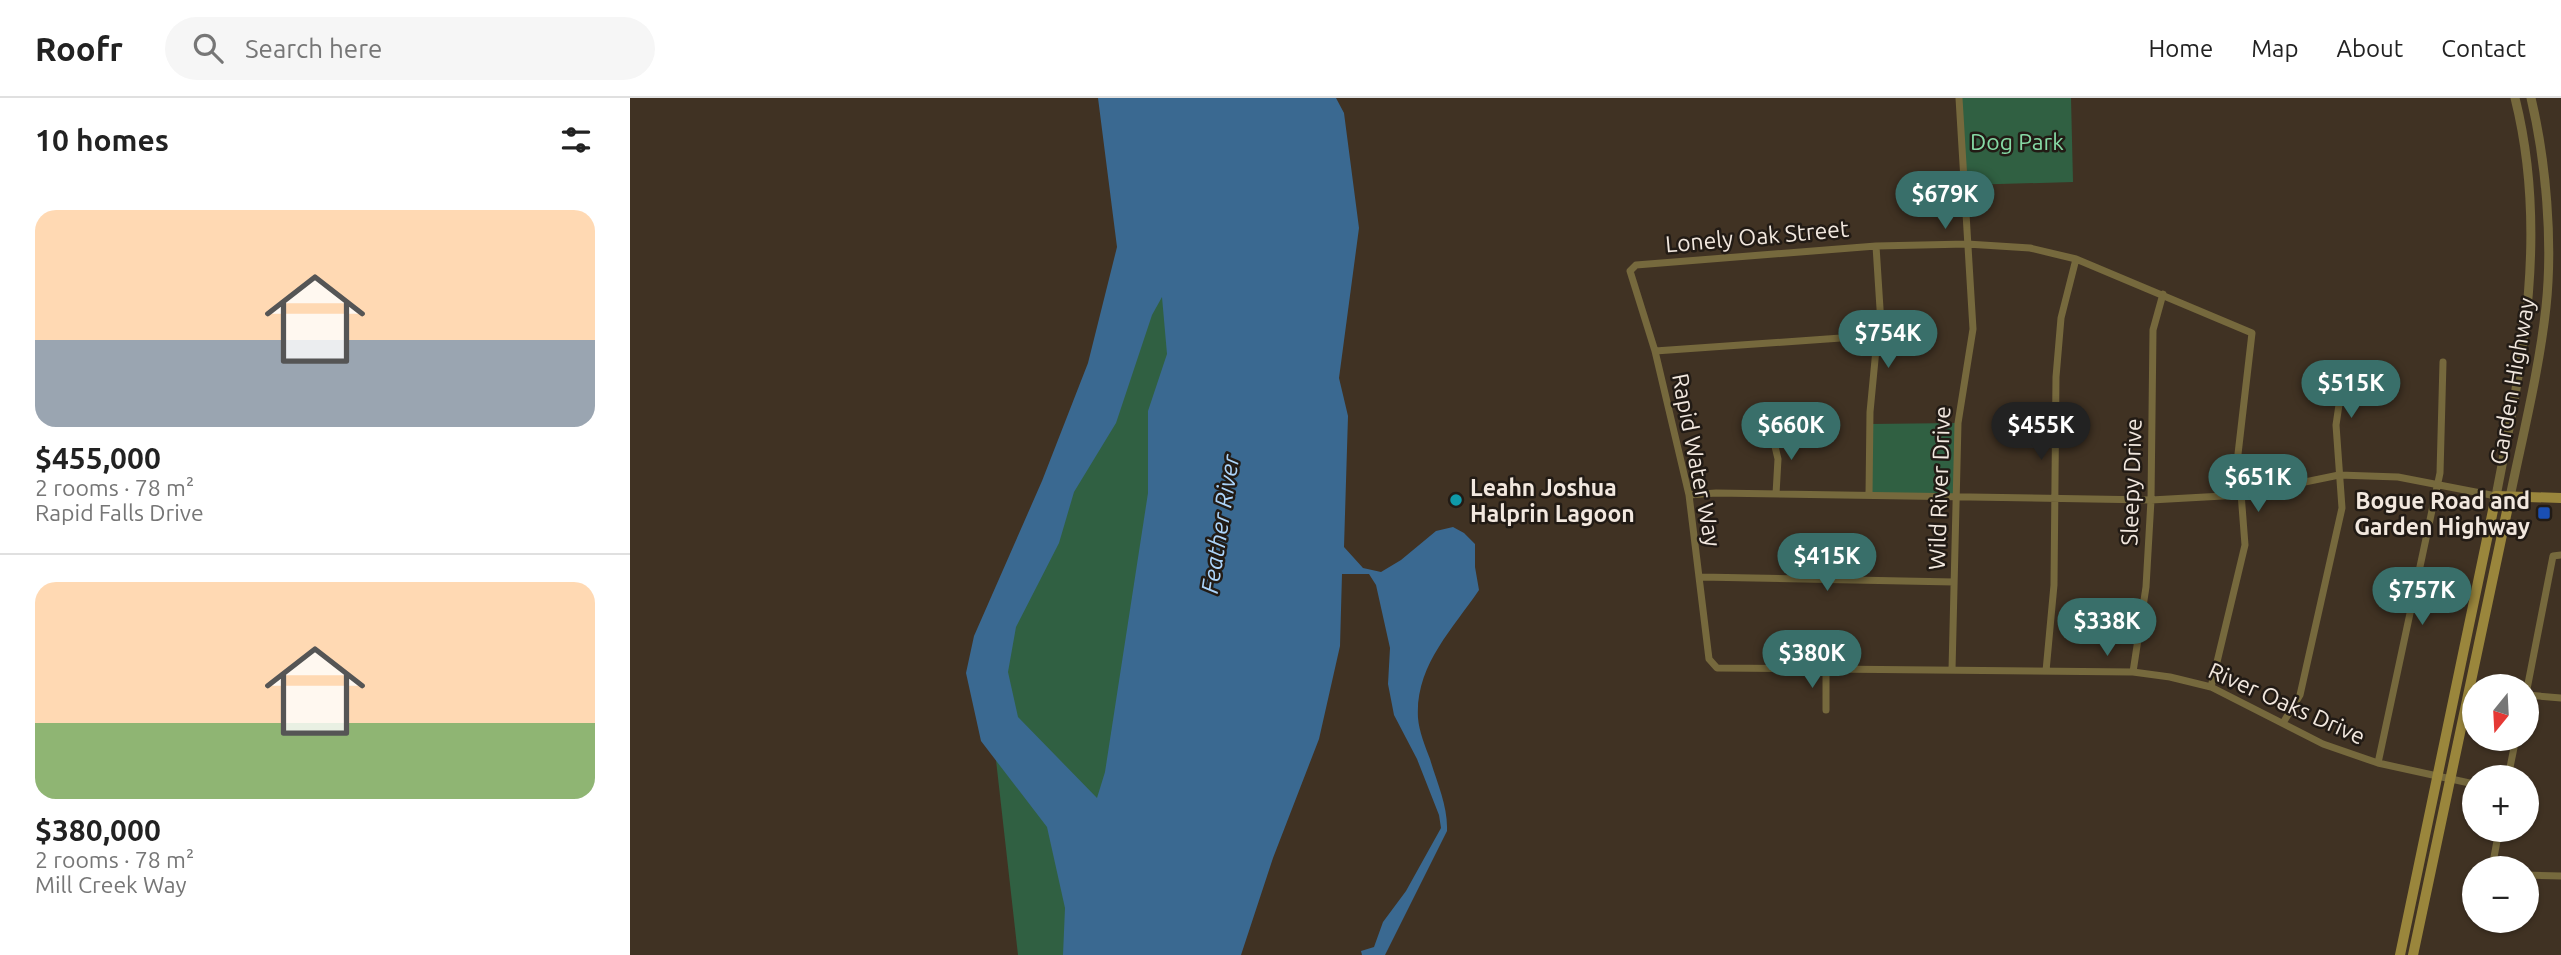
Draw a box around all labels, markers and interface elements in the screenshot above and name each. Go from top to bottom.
search box [165,17,655,80]
icon: search [189,29,227,67]
text: Roofr [35,30,123,67]
text: Search here [245,34,382,63]
text: Home [2148,35,2213,62]
text: Map [2251,35,2298,62]
text: About [2336,35,2403,62]
text: Contact [2441,35,2526,62]
icon: filters [557,121,595,159]
text: 10 homes [35,123,169,157]
park label: Dog Park [1970,129,2064,154]
pin: $679K [1896,172,1994,231]
text: $679K [1911,181,1979,206]
street label: Lonely Oak Street [1664,216,1850,256]
icon: home [252,256,378,382]
street label: Garden Highway [2485,296,2539,466]
pin: $754K [1839,310,1937,370]
text: $754K [1854,320,1922,345]
pin: $515K [2302,360,2400,420]
text: $515K [2317,370,2385,395]
street label: Rapid Water Way [1668,371,1726,549]
pin: $660K [1742,402,1840,462]
pin: $455K [1992,402,2090,462]
street label: Wild River Drive [1924,406,1954,570]
text: $660K [1757,412,1825,437]
text: $455K [2007,412,2075,437]
street label: Sleepy Drive [2116,418,2146,546]
text: $455,000 [35,441,161,475]
water label: Feather River [1196,452,1244,595]
pin: $651K [2209,454,2307,514]
text: $651K [2224,464,2292,489]
text: 2 rooms · 78 m² [35,475,194,500]
place label: Leahn Joshua Halprin Lagoon [1470,475,1635,526]
place label: Bogue Road and Garden Highway [2354,488,2530,539]
marker: Leahn Joshua Halprin Lagoon [1448,492,1464,508]
text: Rapid Falls Drive [35,500,204,525]
marker: Bogue Road and Garden Highway [2536,505,2552,521]
pin: $415K [1778,533,1876,593]
text: $415K [1793,543,1861,568]
pin: $757K [2373,568,2471,627]
text: $757K [2388,577,2456,602]
pin: $338K [2058,598,2156,658]
text: $338K [2073,608,2141,633]
icon: home [252,628,378,754]
pin: $380K [1763,630,1861,690]
text: $380K [1778,640,1846,665]
street label: River Oaks Drive [2205,657,2369,749]
north arrow [2462,674,2539,751]
map controls [2462,674,2539,933]
button: + [2462,765,2539,842]
text: $380,000 [35,813,161,847]
text: 2 rooms · 78 m² [35,847,194,872]
button: − [2462,856,2539,933]
text: Mill Creek Way [35,872,187,897]

